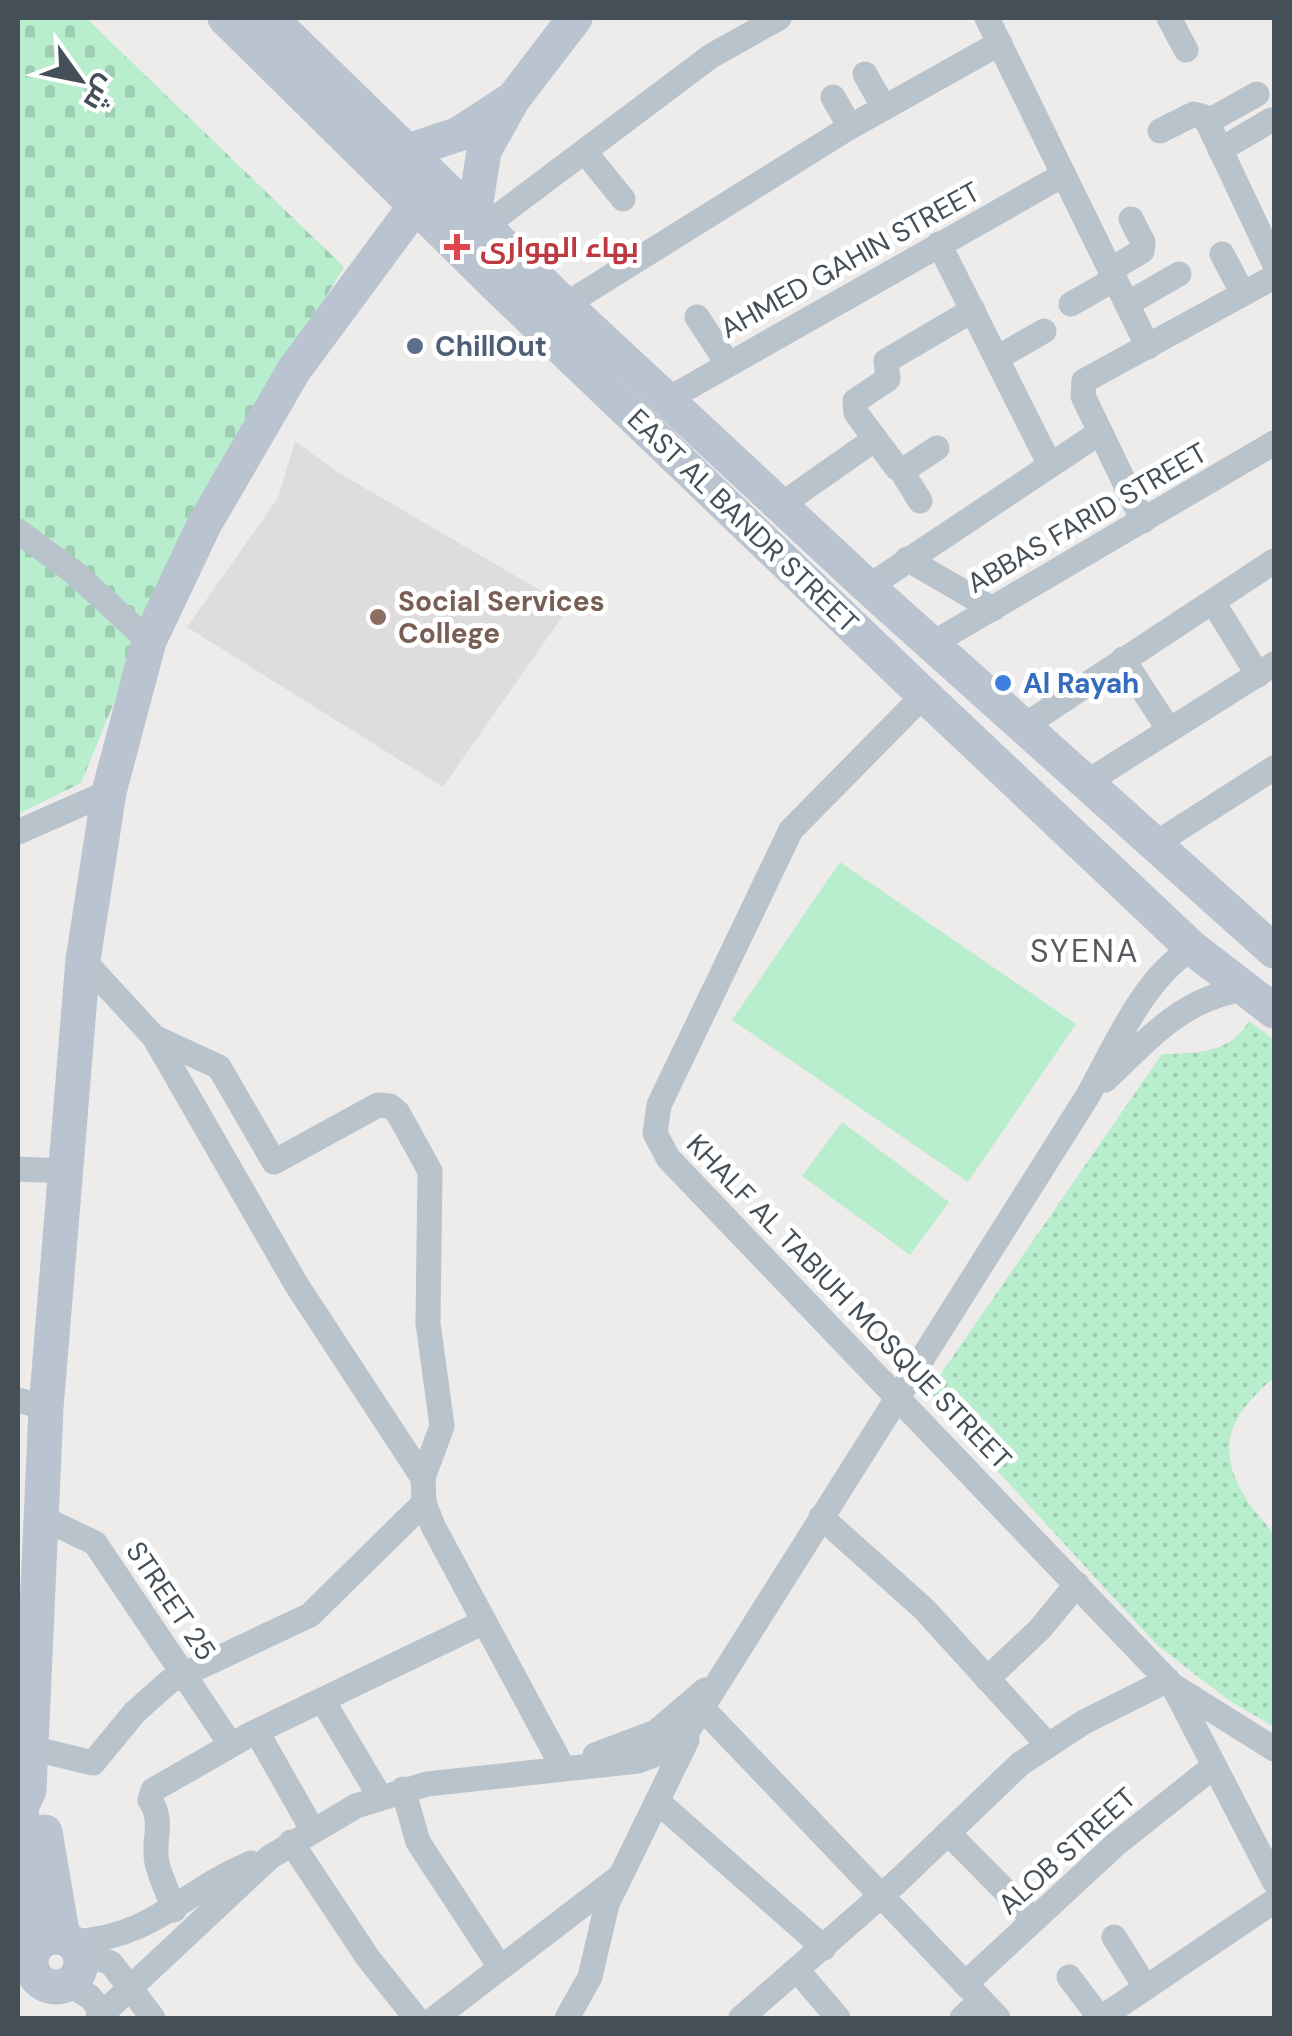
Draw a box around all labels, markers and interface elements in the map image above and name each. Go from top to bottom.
north arrow [30,30,130,130]
text: ش [75,68,126,118]
street label: AHMED GAHIN STREET [714,173,986,347]
place label: بهاء الهوارى [480,229,639,266]
marker: بهاء الهوارى [444,234,470,260]
place label: ChillOut [435,328,547,365]
marker: ChillOut [404,335,426,357]
street label: EAST AL BANDR STREET [620,401,866,641]
street label: ABBAS FARID STREET [960,434,1214,602]
place label: Social Services College [398,583,605,652]
marker: Social Services College [367,606,389,628]
place label: Al Rayah [1023,665,1139,702]
marker: Al Rayah [992,672,1014,694]
district label: SYENA [1030,930,1140,972]
street label: KHALF AL TABIUH MOSQUE STREET [678,1126,1020,1478]
street label: STREET 25 [118,1534,224,1668]
street label: ALOB STREET [990,1779,1144,1923]

